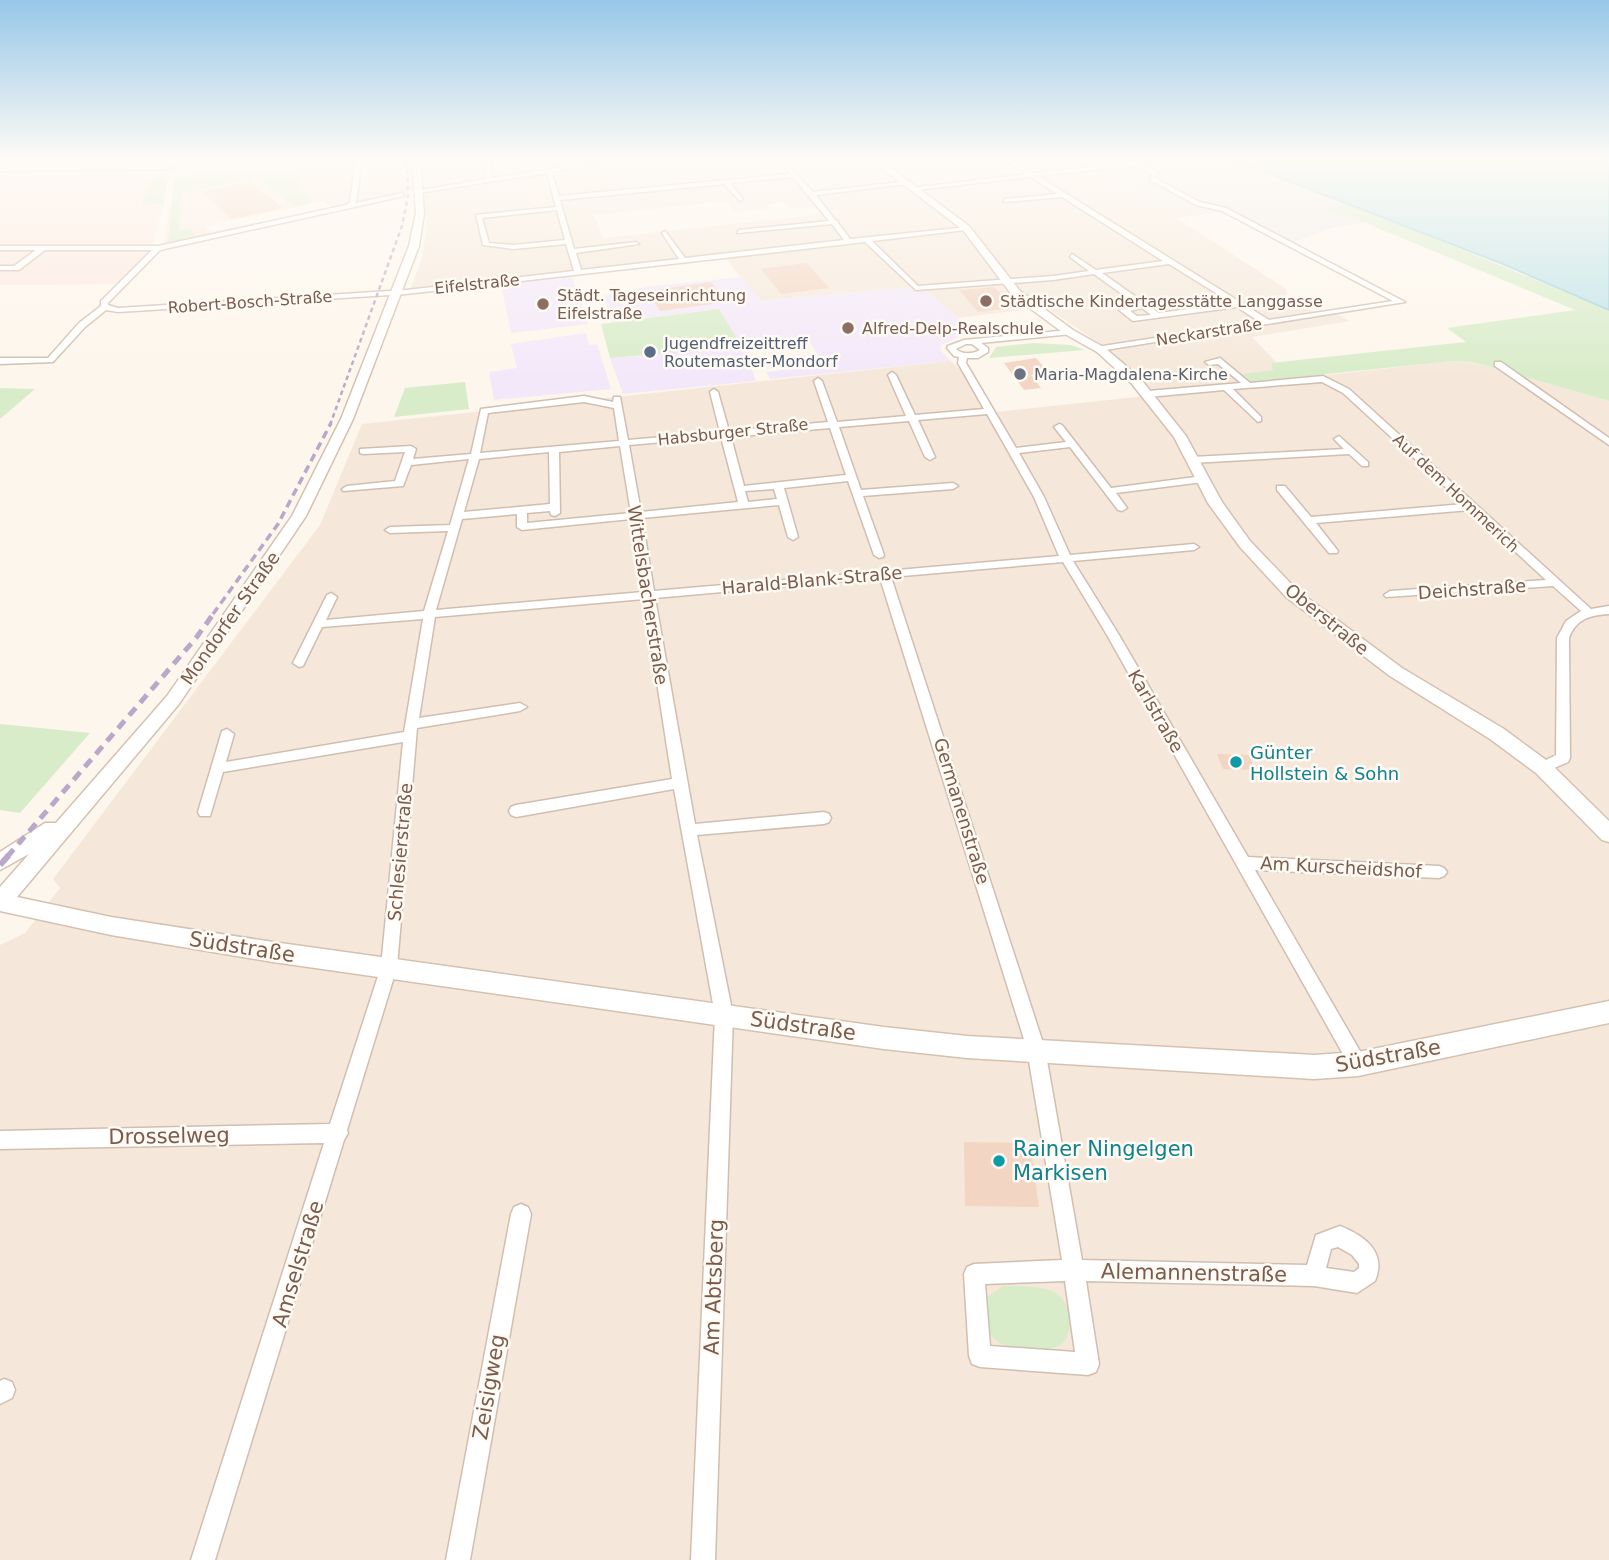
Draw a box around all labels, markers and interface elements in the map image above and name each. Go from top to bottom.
street label: Eifelstraße [434,270,520,298]
place label: Städt. Tageseinrichtung Eifelstraße [557,286,746,323]
street label: Robert-Bosch-Straße [167,287,333,317]
place label: Städtische Kindertagesstätte Langgasse [1000,292,1323,311]
marker: Städtische Kindertagesstätte Langgasse [978,293,994,309]
marker: Städt. Tageseinrichtung Eifelstraße [535,296,551,312]
street label: Neckarstraße [1155,314,1263,350]
place label: Alfred-Delp-Realschule [862,319,1044,338]
marker: Alfred-Delp-Realschule [840,320,856,336]
place label: Jugendfreizeittreff Routemaster-Mondorf [663,334,838,371]
marker: Jugendfreizeittreff Routemaster-Mondorf [642,344,658,360]
place label: Maria-Magdalena-Kirche [1034,365,1228,384]
marker: Maria-Magdalena-Kirche [1012,366,1028,382]
street label: Habsburger Straße [657,415,809,449]
street label: Auf dem Hommerich [1389,430,1523,556]
street label: Wittelsbacherstraße [623,504,673,686]
street label: Mondorfer Straße [176,547,284,689]
street label: Harald-Blank-Straße [721,562,903,598]
street label: Deichstraße [1417,575,1527,603]
street label: Oberstraße [1281,579,1373,659]
street label: Karlstraße [1124,666,1188,756]
street label: Germanenstraße [930,735,994,887]
place label: Günter Hollstein & Sohn [1250,742,1399,784]
marker: Günter Hollstein & Sohn [1228,754,1244,770]
street label: Schlesierstraße [383,782,417,922]
street label: Am Kurscheidshof [1260,852,1423,882]
street label: Südstraße [187,927,297,967]
street label: Südstraße [748,1007,858,1045]
street label: Südstraße [1333,1035,1443,1077]
street label: Drosselweg [108,1123,230,1149]
place label: Rainer Ningelgen Markisen [1013,1137,1194,1185]
marker: Rainer Ningelgen Markisen [991,1153,1007,1169]
street label: Amselstraße [267,1198,329,1330]
street label: Am Abtsberg [700,1219,728,1355]
street label: Alemannenstraße [1101,1259,1287,1287]
street label: Zeisigweg [468,1332,510,1442]

